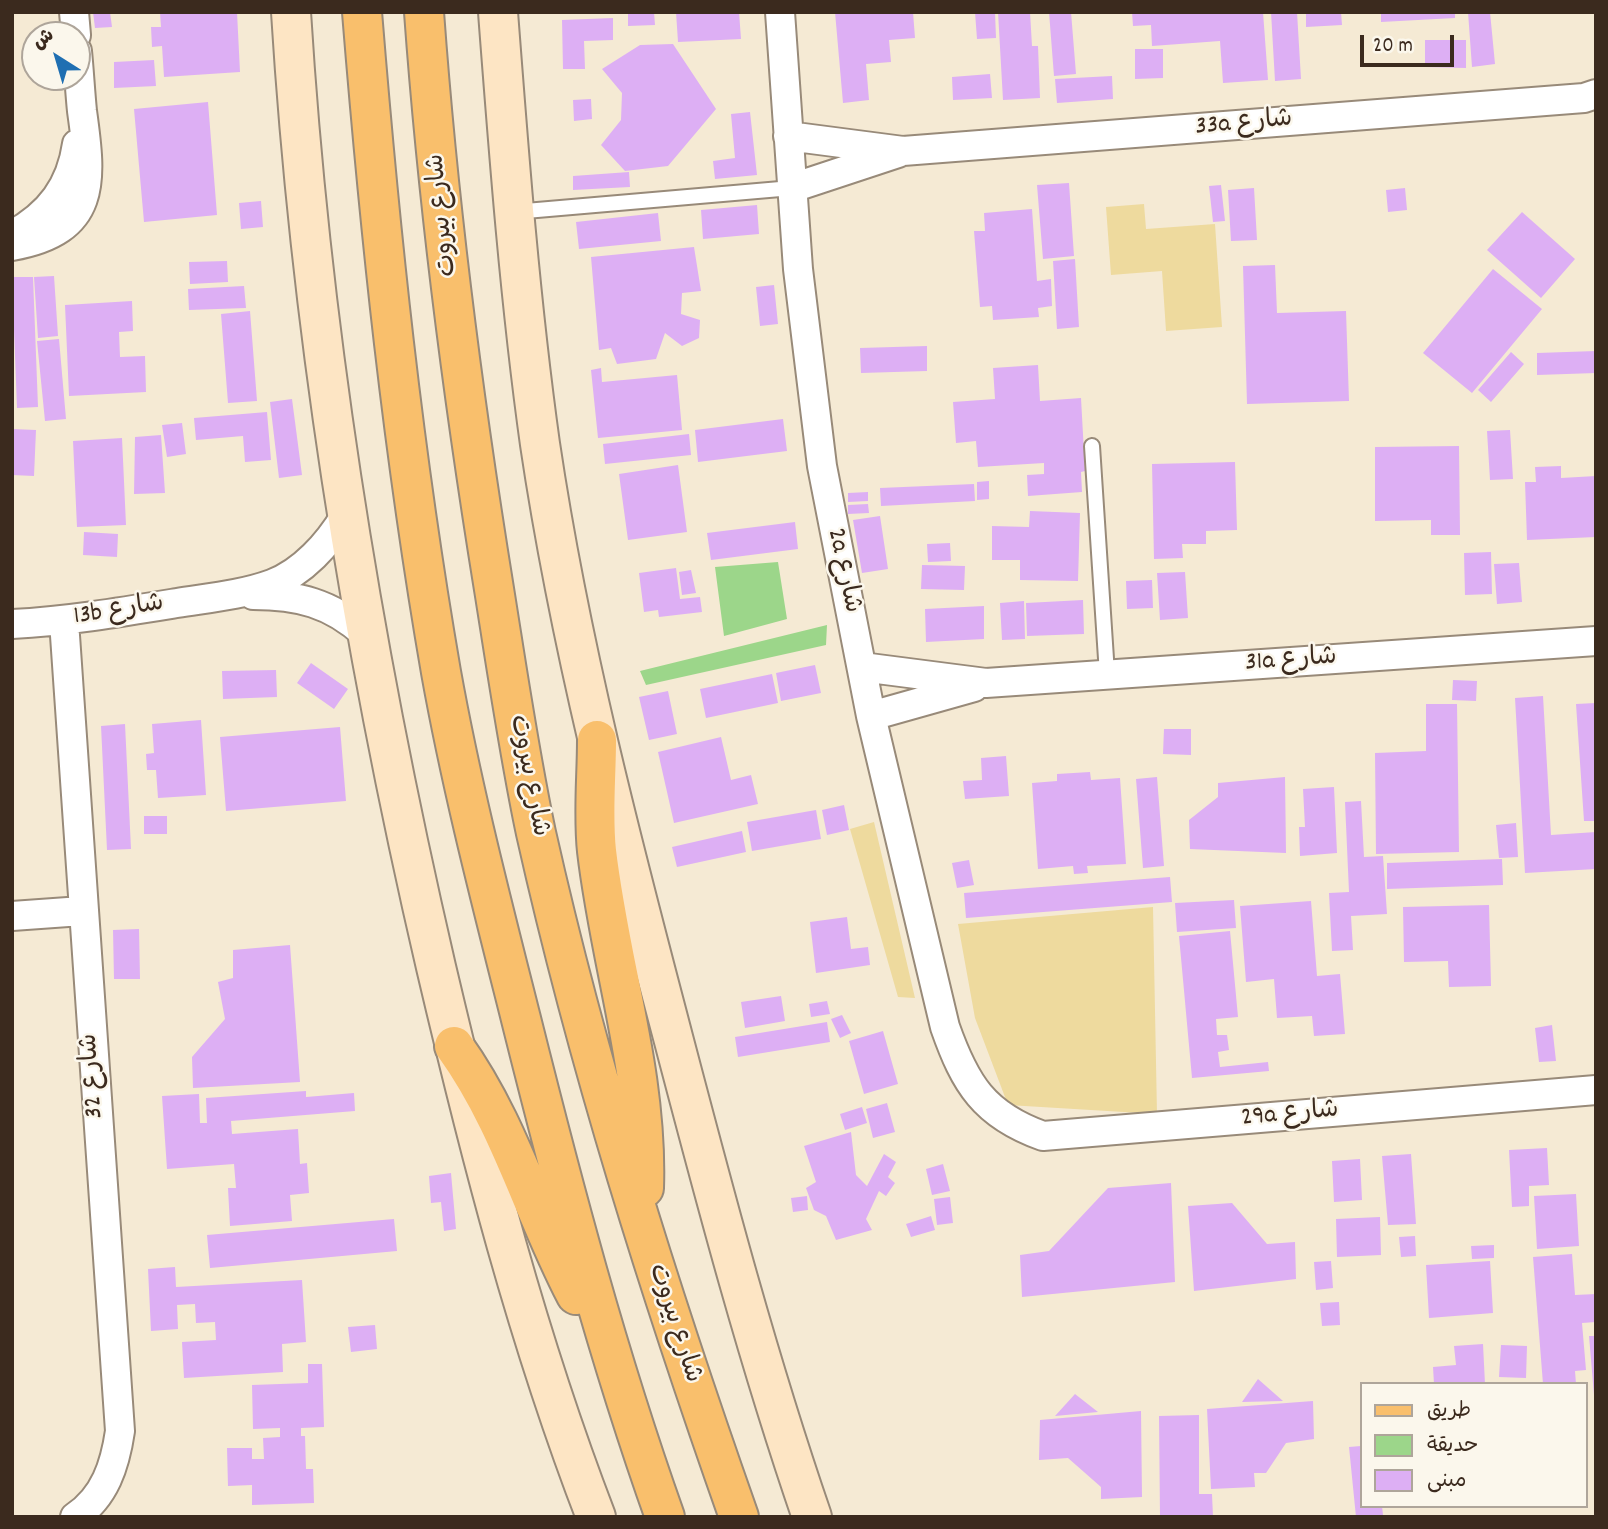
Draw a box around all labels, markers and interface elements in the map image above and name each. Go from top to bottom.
north arrow [21,21,91,91]
scale bar [1363,21,1458,65]
text: ش [28,23,61,57]
text: 20 m [1373,32,1413,62]
street label: 33a شارع [1194,105,1294,145]
street label: شارع بيروت [422,152,466,278]
street label: 2a شارع [818,526,866,616]
street label: 13b شارع [72,589,166,635]
street label: 31a شارع [1244,643,1338,681]
street label: شارع بيروت [500,713,554,839]
street label: شارع 32 [75,1032,113,1120]
street label: 29a شارع [1240,1096,1340,1136]
street label: شارع بيروت [639,1261,707,1387]
legend [1360,1382,1587,1508]
text: طريق [1427,1397,1471,1427]
text: حديقة [1427,1432,1478,1462]
text: مبنى [1427,1467,1466,1497]

